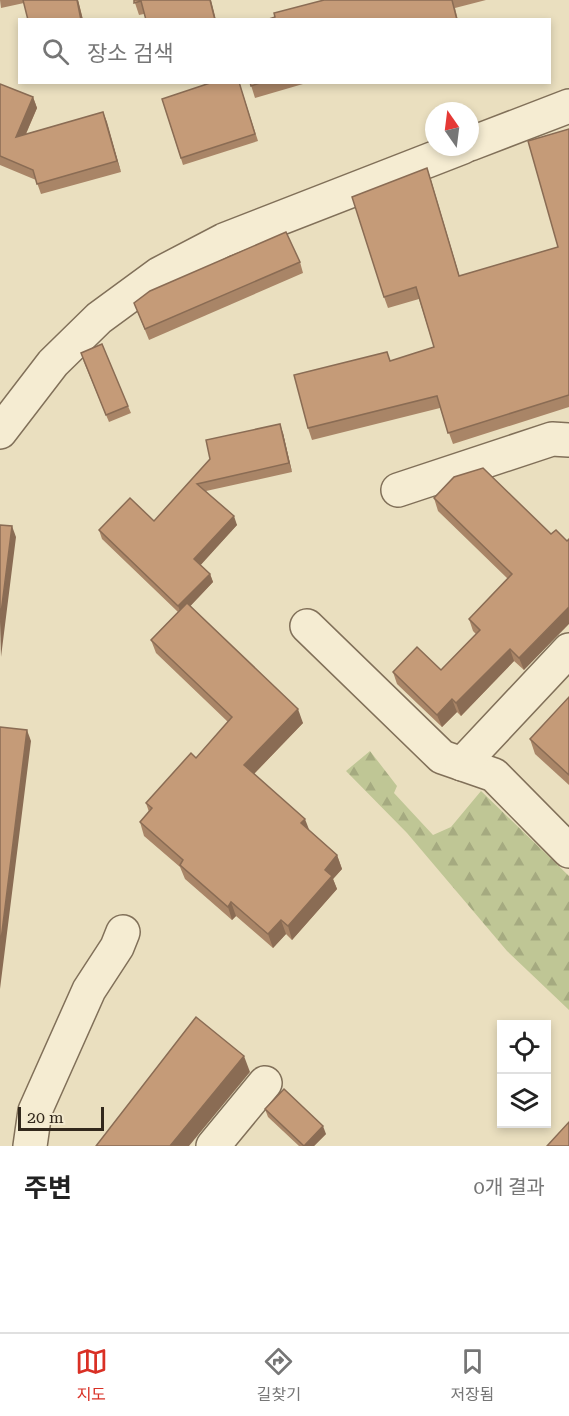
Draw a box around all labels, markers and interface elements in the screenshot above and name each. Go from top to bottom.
search box [18,18,551,84]
icon: search [39,35,72,68]
text: 장소 검색 [87,41,174,66]
north arrow [425,102,479,156]
map controls [497,1020,551,1128]
button: locate [497,1020,551,1074]
button: layers [497,1074,551,1128]
scale bar [18,1104,104,1132]
text: 20 m [27,1108,64,1127]
text: 주변 [24,1173,72,1203]
text: 0개 결과 [474,1175,545,1199]
tab: 지도 [75,1345,108,1405]
tab: 길찾기 [257,1345,301,1405]
tab: 저장됨 [450,1345,494,1405]

